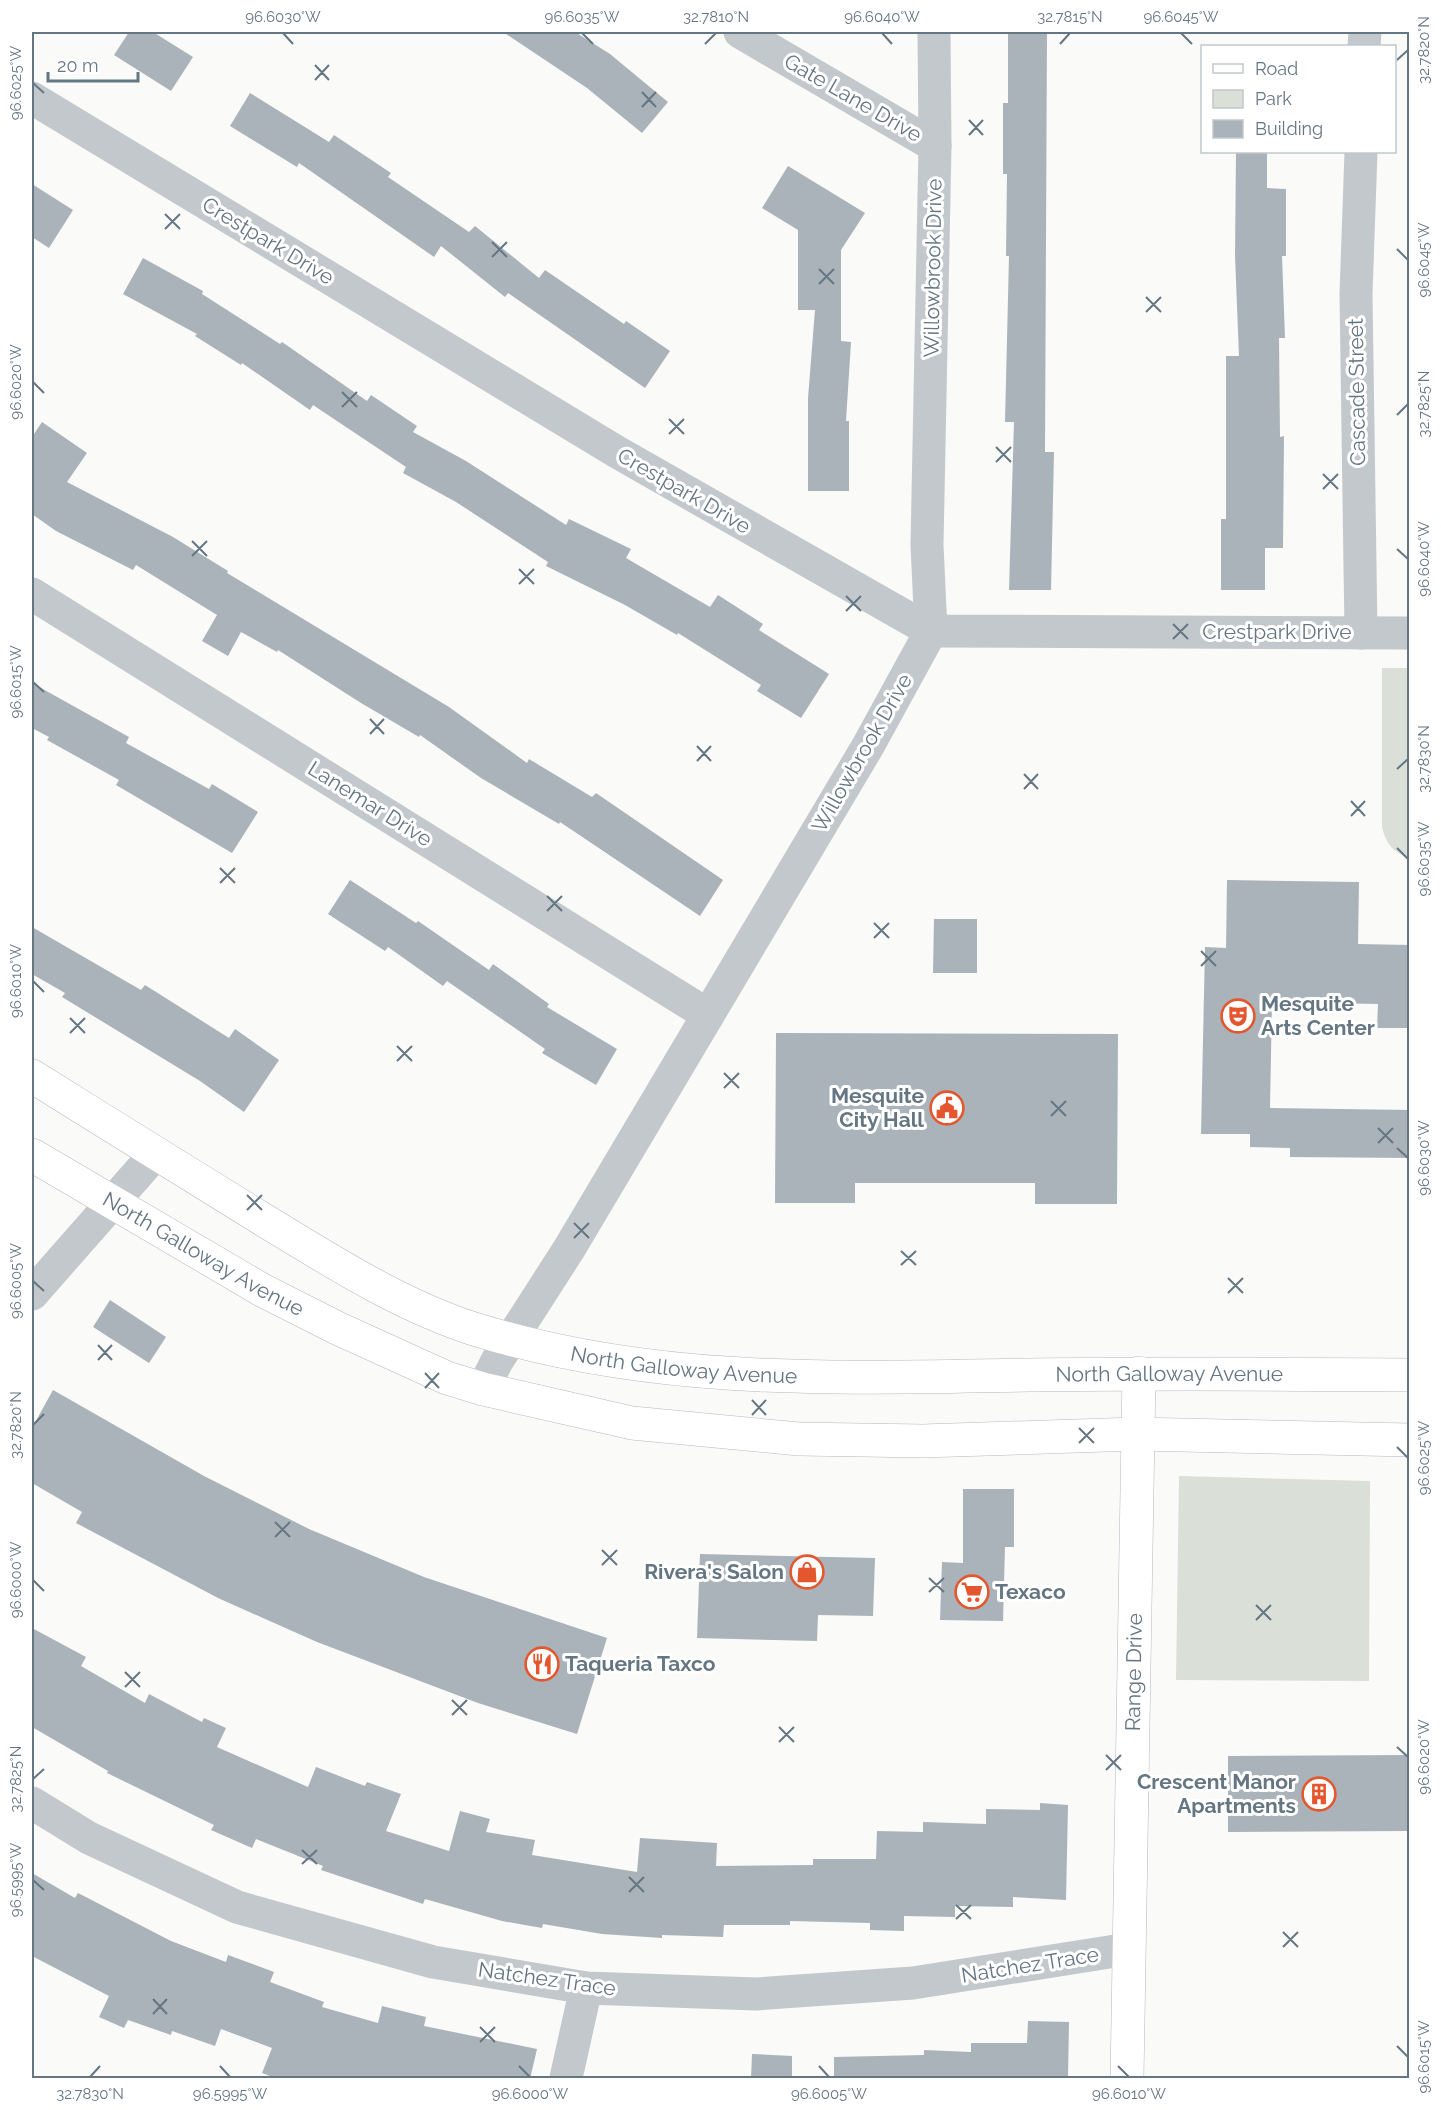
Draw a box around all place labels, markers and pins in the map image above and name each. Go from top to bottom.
place label: Mesquite Arts Center [1261,991,1375,1040]
theatre icon: Mesquite Arts Center [1220,998,1256,1034]
place label: Mesquite City Hall [831,1083,924,1132]
public building icon: Mesquite City Hall [929,1090,965,1126]
shop icon: Rivera's Salon [789,1554,825,1590]
place label: Rivera's Salon [644,1559,784,1584]
supermarket icon: Texaco [954,1574,990,1610]
place label: Texaco [995,1579,1066,1604]
restaurant icon: Taqueria Taxco [524,1646,560,1682]
place label: Taqueria Taxco [565,1651,716,1676]
place label: Crescent Manor Apartments [1137,1769,1296,1818]
building icon: Crescent Manor Apartments [1301,1776,1337,1812]

